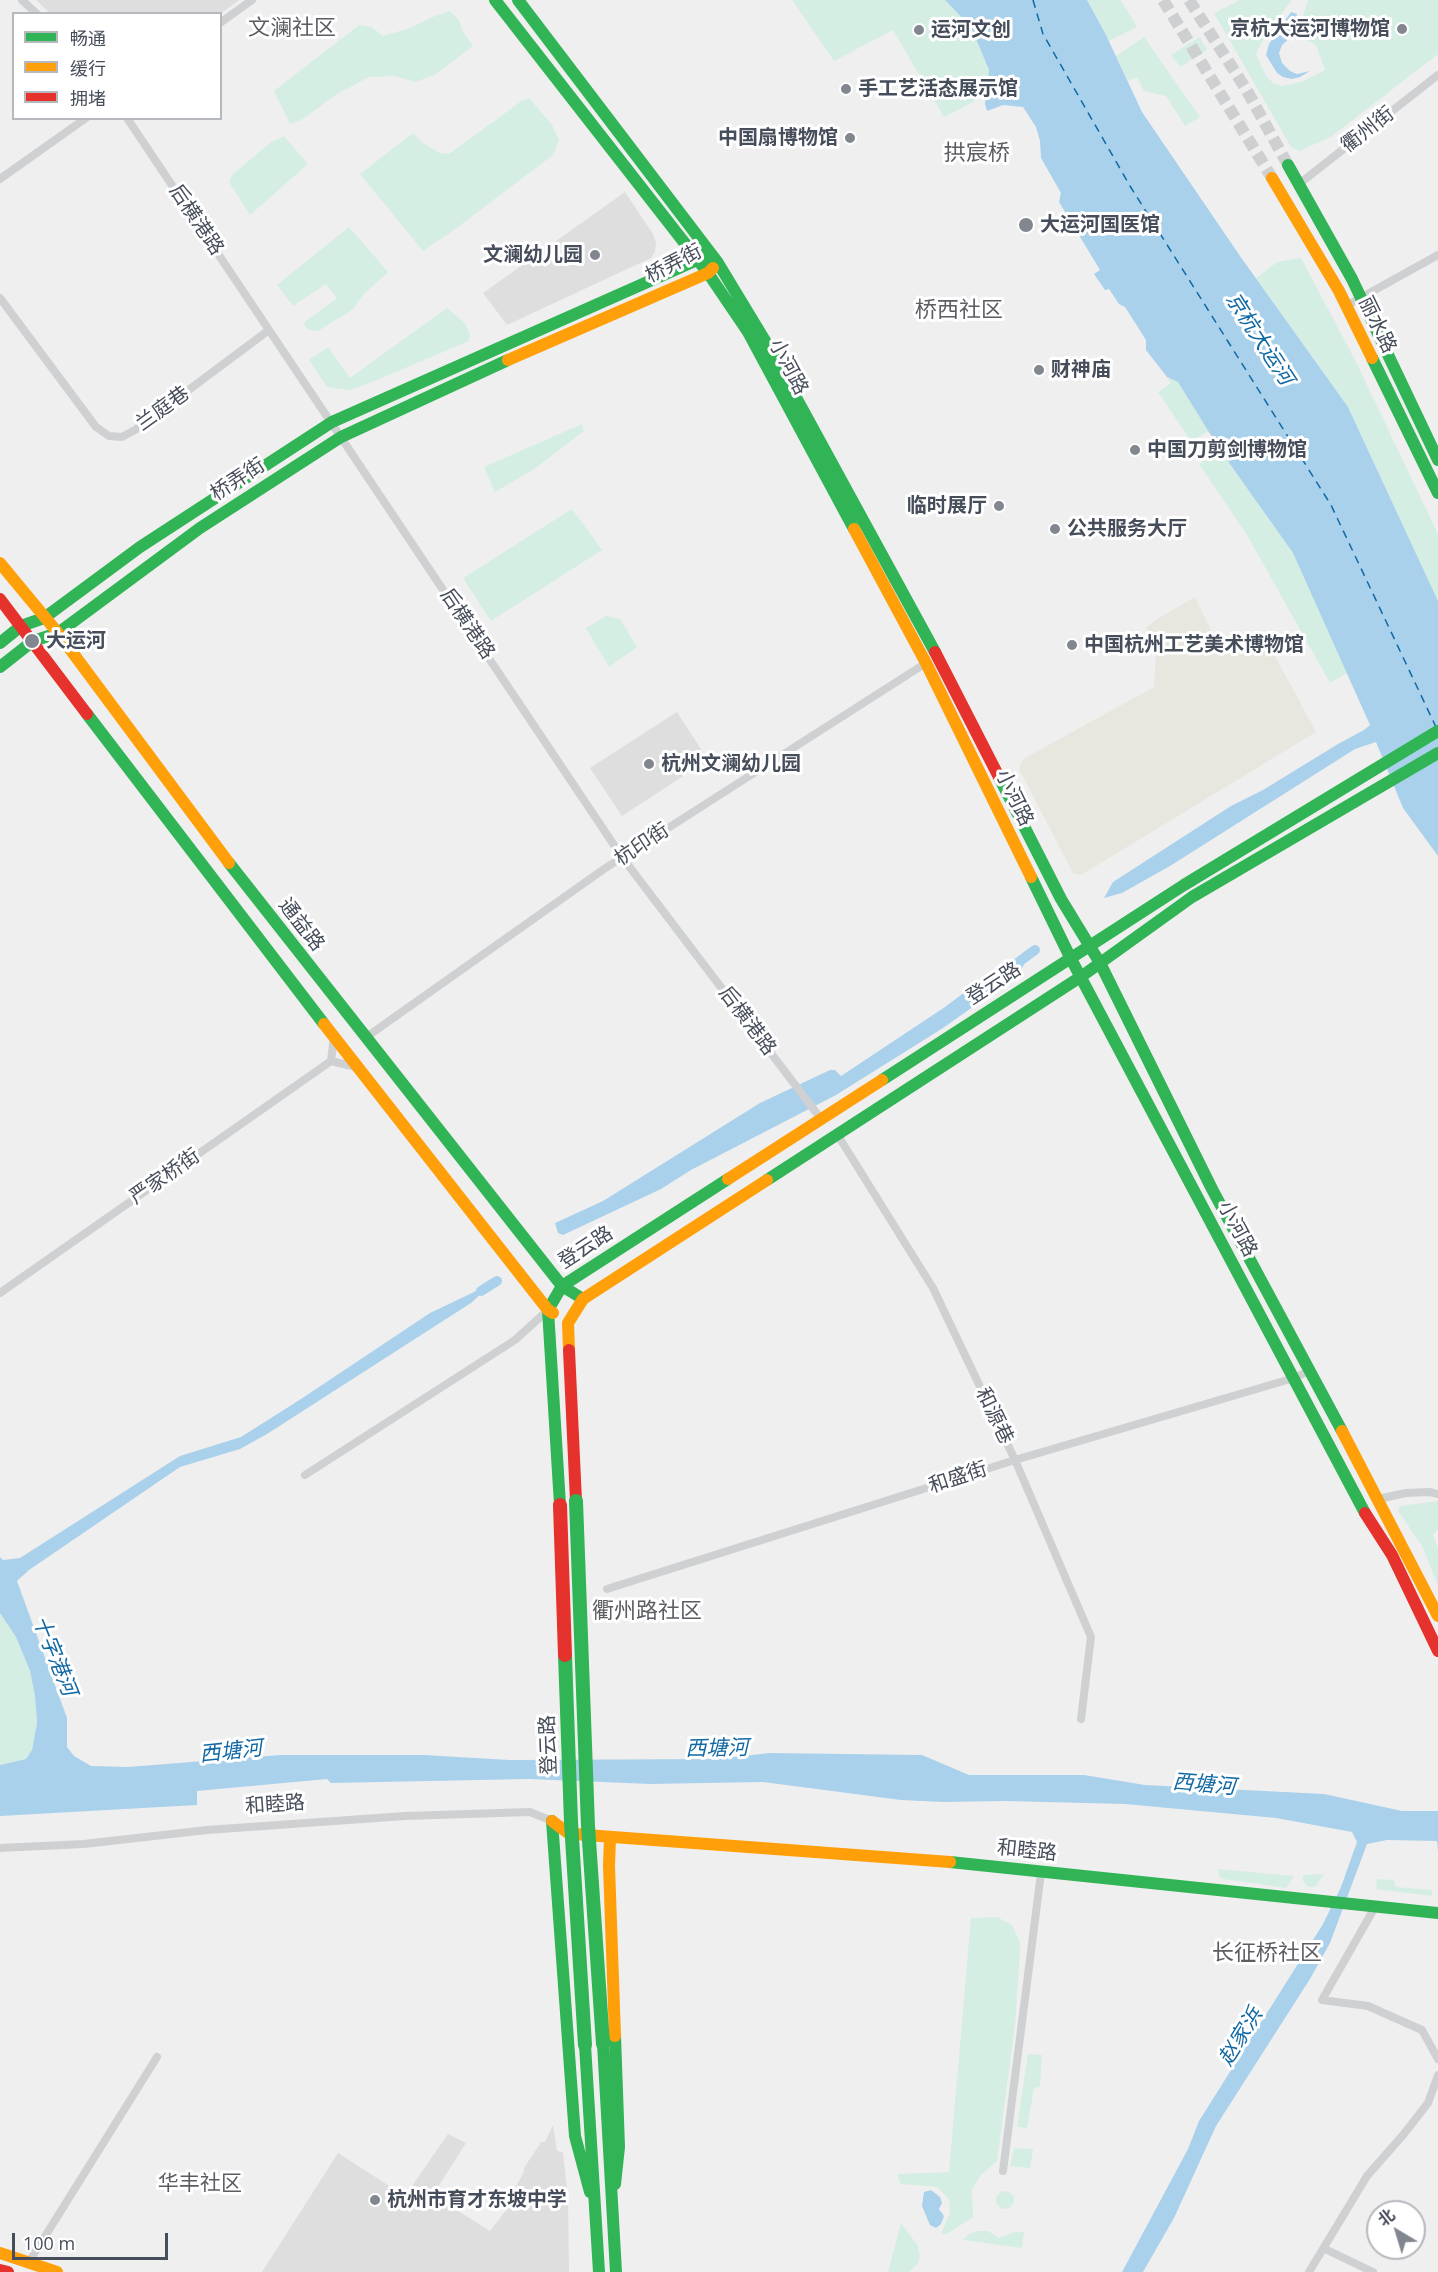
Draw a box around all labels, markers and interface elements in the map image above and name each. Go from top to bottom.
legend [12,12,222,120]
district label: 文澜社区 [248,16,336,42]
place label: 京杭大运河博物馆 [1230,17,1390,41]
place label: 运河文创 [931,18,1011,42]
marker: 京杭大运河博物馆 [1395,22,1409,36]
marker: 运河文创 [912,23,926,37]
text: 畅通 [70,26,106,50]
text: 缓行 [70,56,106,80]
place label: 手工艺活态展示馆 [858,77,1018,101]
marker: 手工艺活态展示馆 [839,82,853,96]
text: 拥堵 [70,86,106,110]
street label: 衢州街 [1337,102,1399,158]
place label: 中国扇博物馆 [718,126,838,150]
marker: 中国扇博物馆 [843,131,857,145]
district label: 拱宸桥 [944,141,1010,167]
street label: 后横港路 [164,180,228,260]
place label: 大运河国医馆 [1040,213,1160,237]
marker: 大运河国医馆 [1017,216,1035,234]
street label: 桥弄街 [642,240,706,288]
place label: 文澜幼儿园 [483,243,583,267]
marker: 文澜幼儿园 [588,248,602,262]
water label: 京杭大运河 [1220,288,1298,390]
street label: 丽水路 [1353,293,1401,357]
district label: 桥西社区 [915,298,1003,324]
street label: 小河路 [763,335,813,399]
place label: 财神庙 [1051,358,1111,382]
marker: 财神庙 [1032,363,1046,377]
street label: 兰庭巷 [132,382,194,436]
place label: 中国刀剪剑博物馆 [1147,438,1307,462]
marker: 中国刀剪剑博物馆 [1128,443,1142,457]
street label: 桥弄街 [206,454,270,506]
place label: 临时展厅 [907,494,987,518]
marker: 临时展厅 [992,499,1006,513]
place label: 公共服务大厅 [1067,517,1187,541]
marker: 公共服务大厅 [1048,522,1062,536]
street label: 后横港路 [435,584,499,664]
place label: 大运河 [46,629,106,653]
marker: 大运河 [23,632,41,650]
place label: 中国杭州工艺美术博物馆 [1084,633,1304,657]
marker: 中国杭州工艺美术博物馆 [1065,638,1079,652]
place label: 杭州文澜幼儿园 [661,752,801,776]
marker: 杭州文澜幼儿园 [642,757,656,771]
street label: 小河路 [990,766,1038,830]
street label: 杭印街 [610,819,674,871]
street label: 通益路 [273,894,329,956]
street label: 登云路 [962,958,1026,1010]
street label: 后横港路 [713,982,781,1060]
street label: 严家桥街 [125,1144,205,1210]
street label: 小河路 [1212,1197,1262,1261]
street label: 登云路 [554,1222,618,1274]
street label: 和源巷 [970,1384,1018,1448]
street label: 和盛街 [926,1457,990,1499]
district label: 衢州路社区 [592,1599,702,1625]
water label: 十字港河 [27,1612,81,1700]
street label: 登云路 [536,1715,562,1775]
water label: 西塘河 [198,1736,264,1768]
water label: 西塘河 [685,1736,749,1762]
water label: 西塘河 [1172,1770,1236,1800]
street label: 和睦路 [244,1791,306,1819]
street label: 和睦路 [996,1836,1058,1866]
district label: 长征桥社区 [1212,1941,1322,1967]
water label: 赵家浜 [1214,2004,1268,2070]
district label: 华丰社区 [158,2171,242,2197]
place label: 杭州市育才东坡中学 [387,2188,567,2212]
marker: 杭州市育才东坡中学 [368,2193,382,2207]
north arrow [1366,2200,1426,2260]
text: 北 [1373,2204,1399,2231]
scale bar [15,2221,171,2259]
text: 100 m [23,2231,75,2255]

